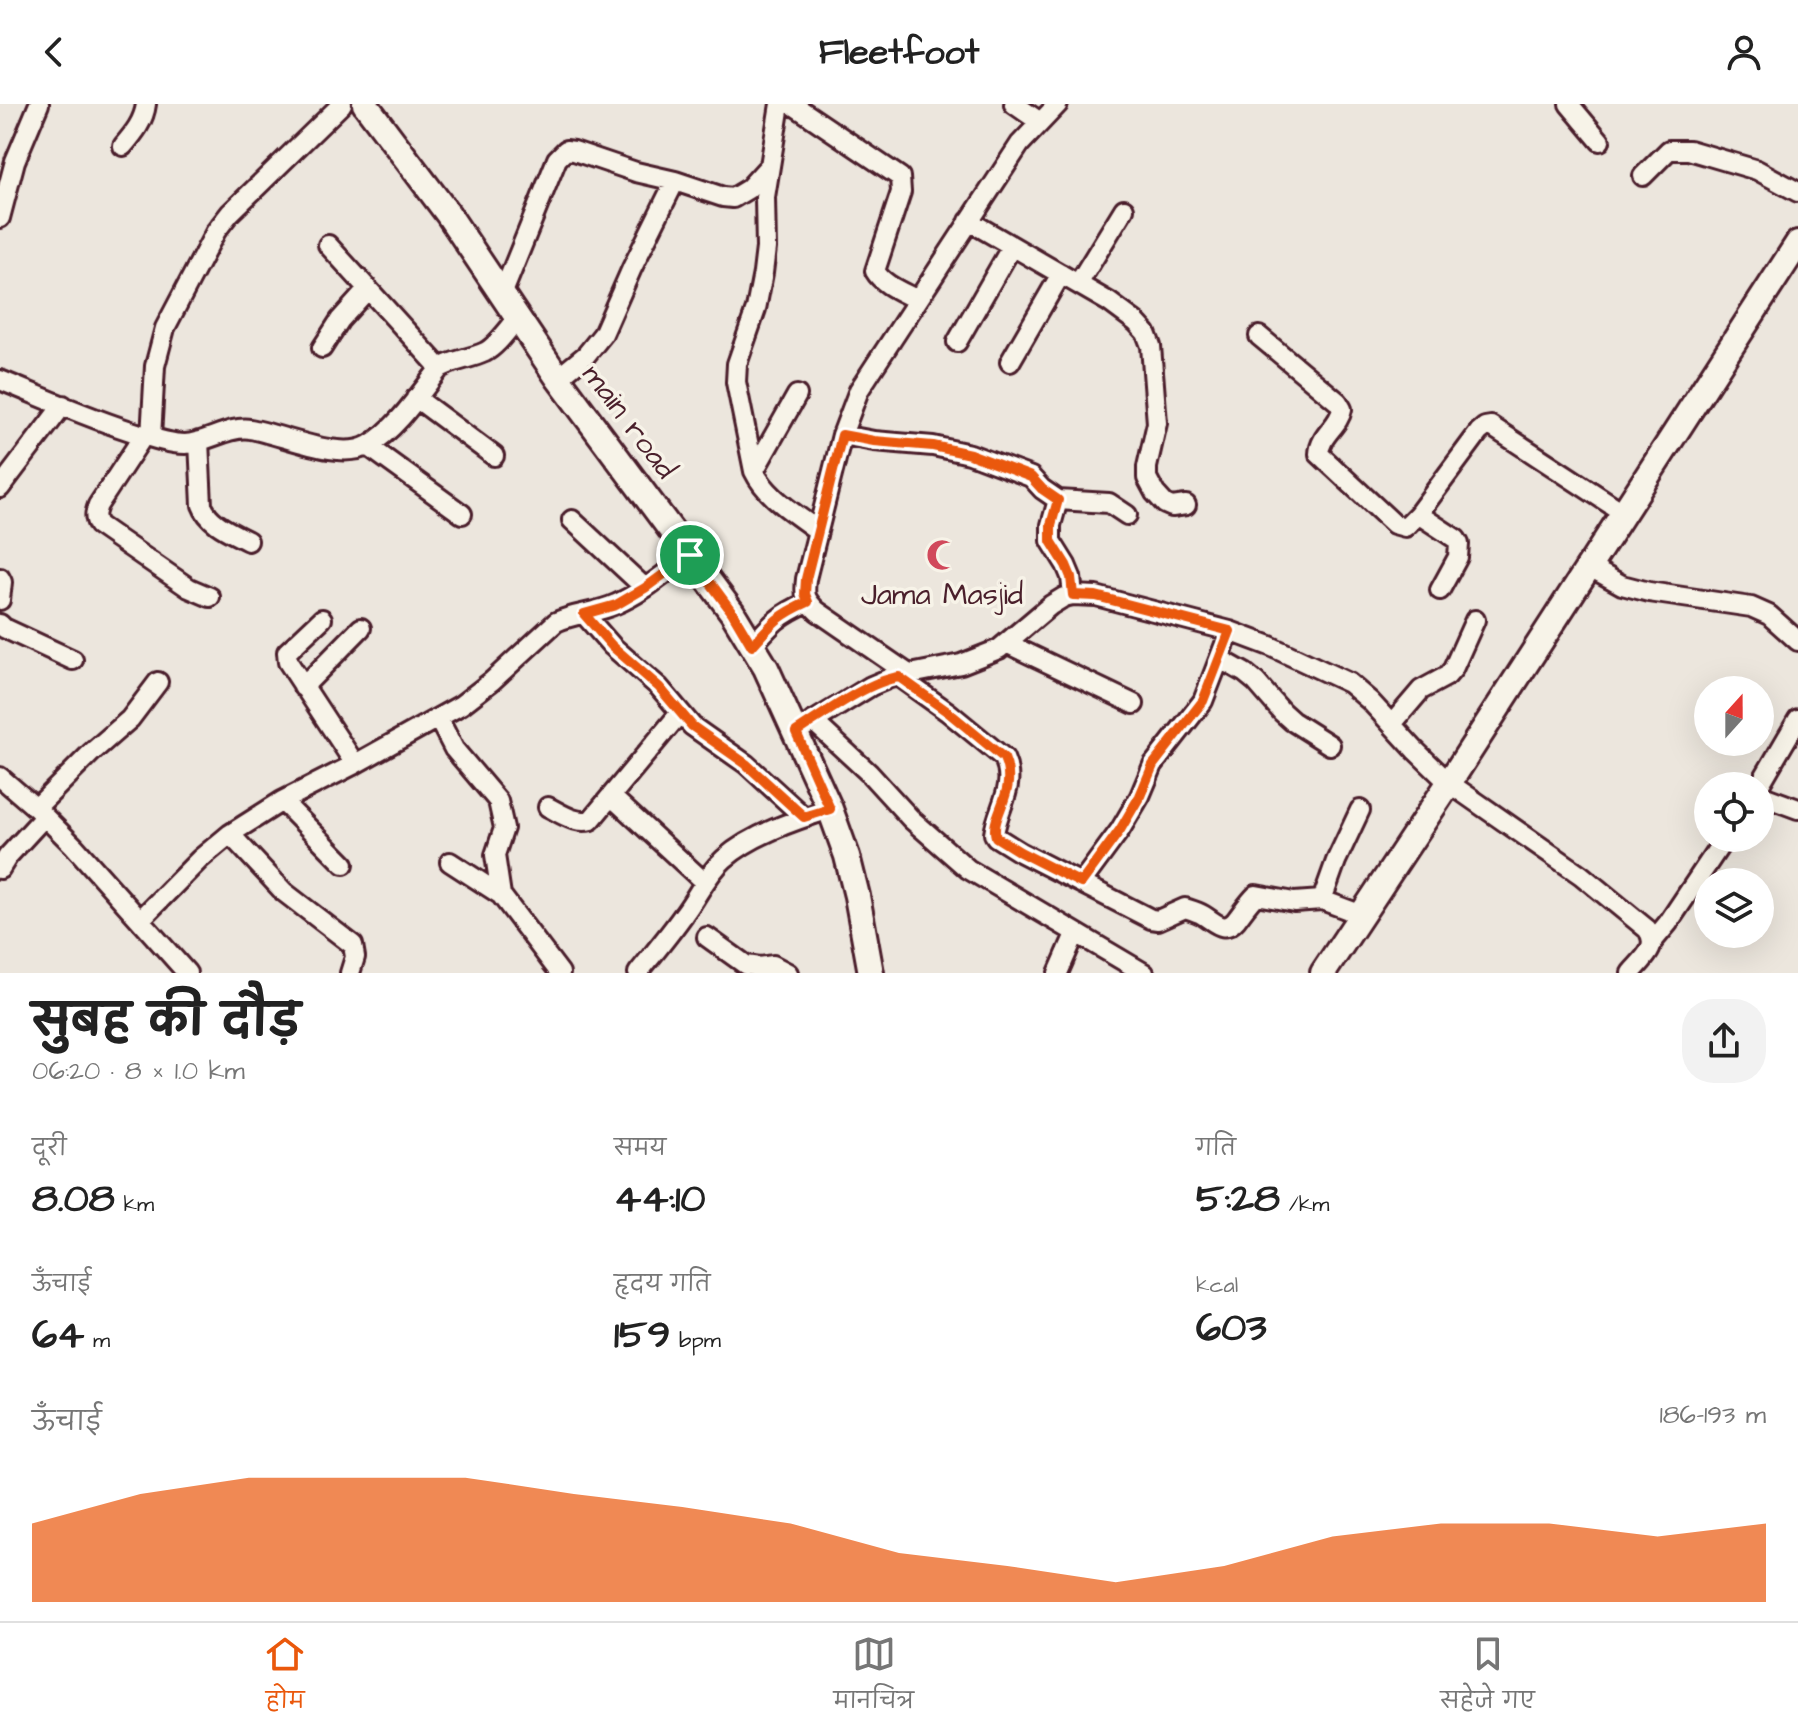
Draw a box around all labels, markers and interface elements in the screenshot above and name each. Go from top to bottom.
text: Fleetfoot [819,27,979,78]
icon: back [32,30,76,74]
icon: person [1722,30,1766,74]
street label: main road [572,355,686,488]
pin [656,521,724,589]
icon: arrive [668,533,712,577]
mosque icon: Jama Masjid [925,538,959,572]
place label: Jama Masjid [861,574,1023,616]
north arrow [1694,676,1774,756]
map controls [1694,676,1774,948]
button: locate [1694,772,1774,852]
button: layers [1694,868,1774,948]
text: सुबह की दौड़ [32,992,300,1053]
button: share [1682,999,1766,1083]
text: 06:20 · 8 × 1.0 km [32,1053,245,1089]
text: दूरी [32,1133,67,1164]
text: समय [614,1133,666,1164]
text: गति [1196,1133,1236,1164]
text: 8.08 [32,1172,115,1227]
text: 44:10 [614,1172,705,1227]
text: 5:28 [1196,1172,1280,1227]
text: km [115,1189,154,1220]
text: /km [1280,1189,1329,1220]
text: ऊँचाई [32,1269,91,1300]
text: हृदय गति [614,1269,711,1300]
text: kcal [1196,1270,1238,1301]
text: 603 [1196,1301,1267,1356]
text: 64 [32,1308,84,1363]
text: 159 [614,1308,670,1363]
text: m [84,1325,110,1356]
text: bpm [670,1325,721,1356]
text: 186–193 m [1659,1397,1766,1433]
text: ऊँचाई [32,1404,102,1440]
tab: होम [263,1632,307,1725]
tab: मानचित्र [833,1632,914,1725]
tab: सहेजे गए [1440,1632,1535,1725]

